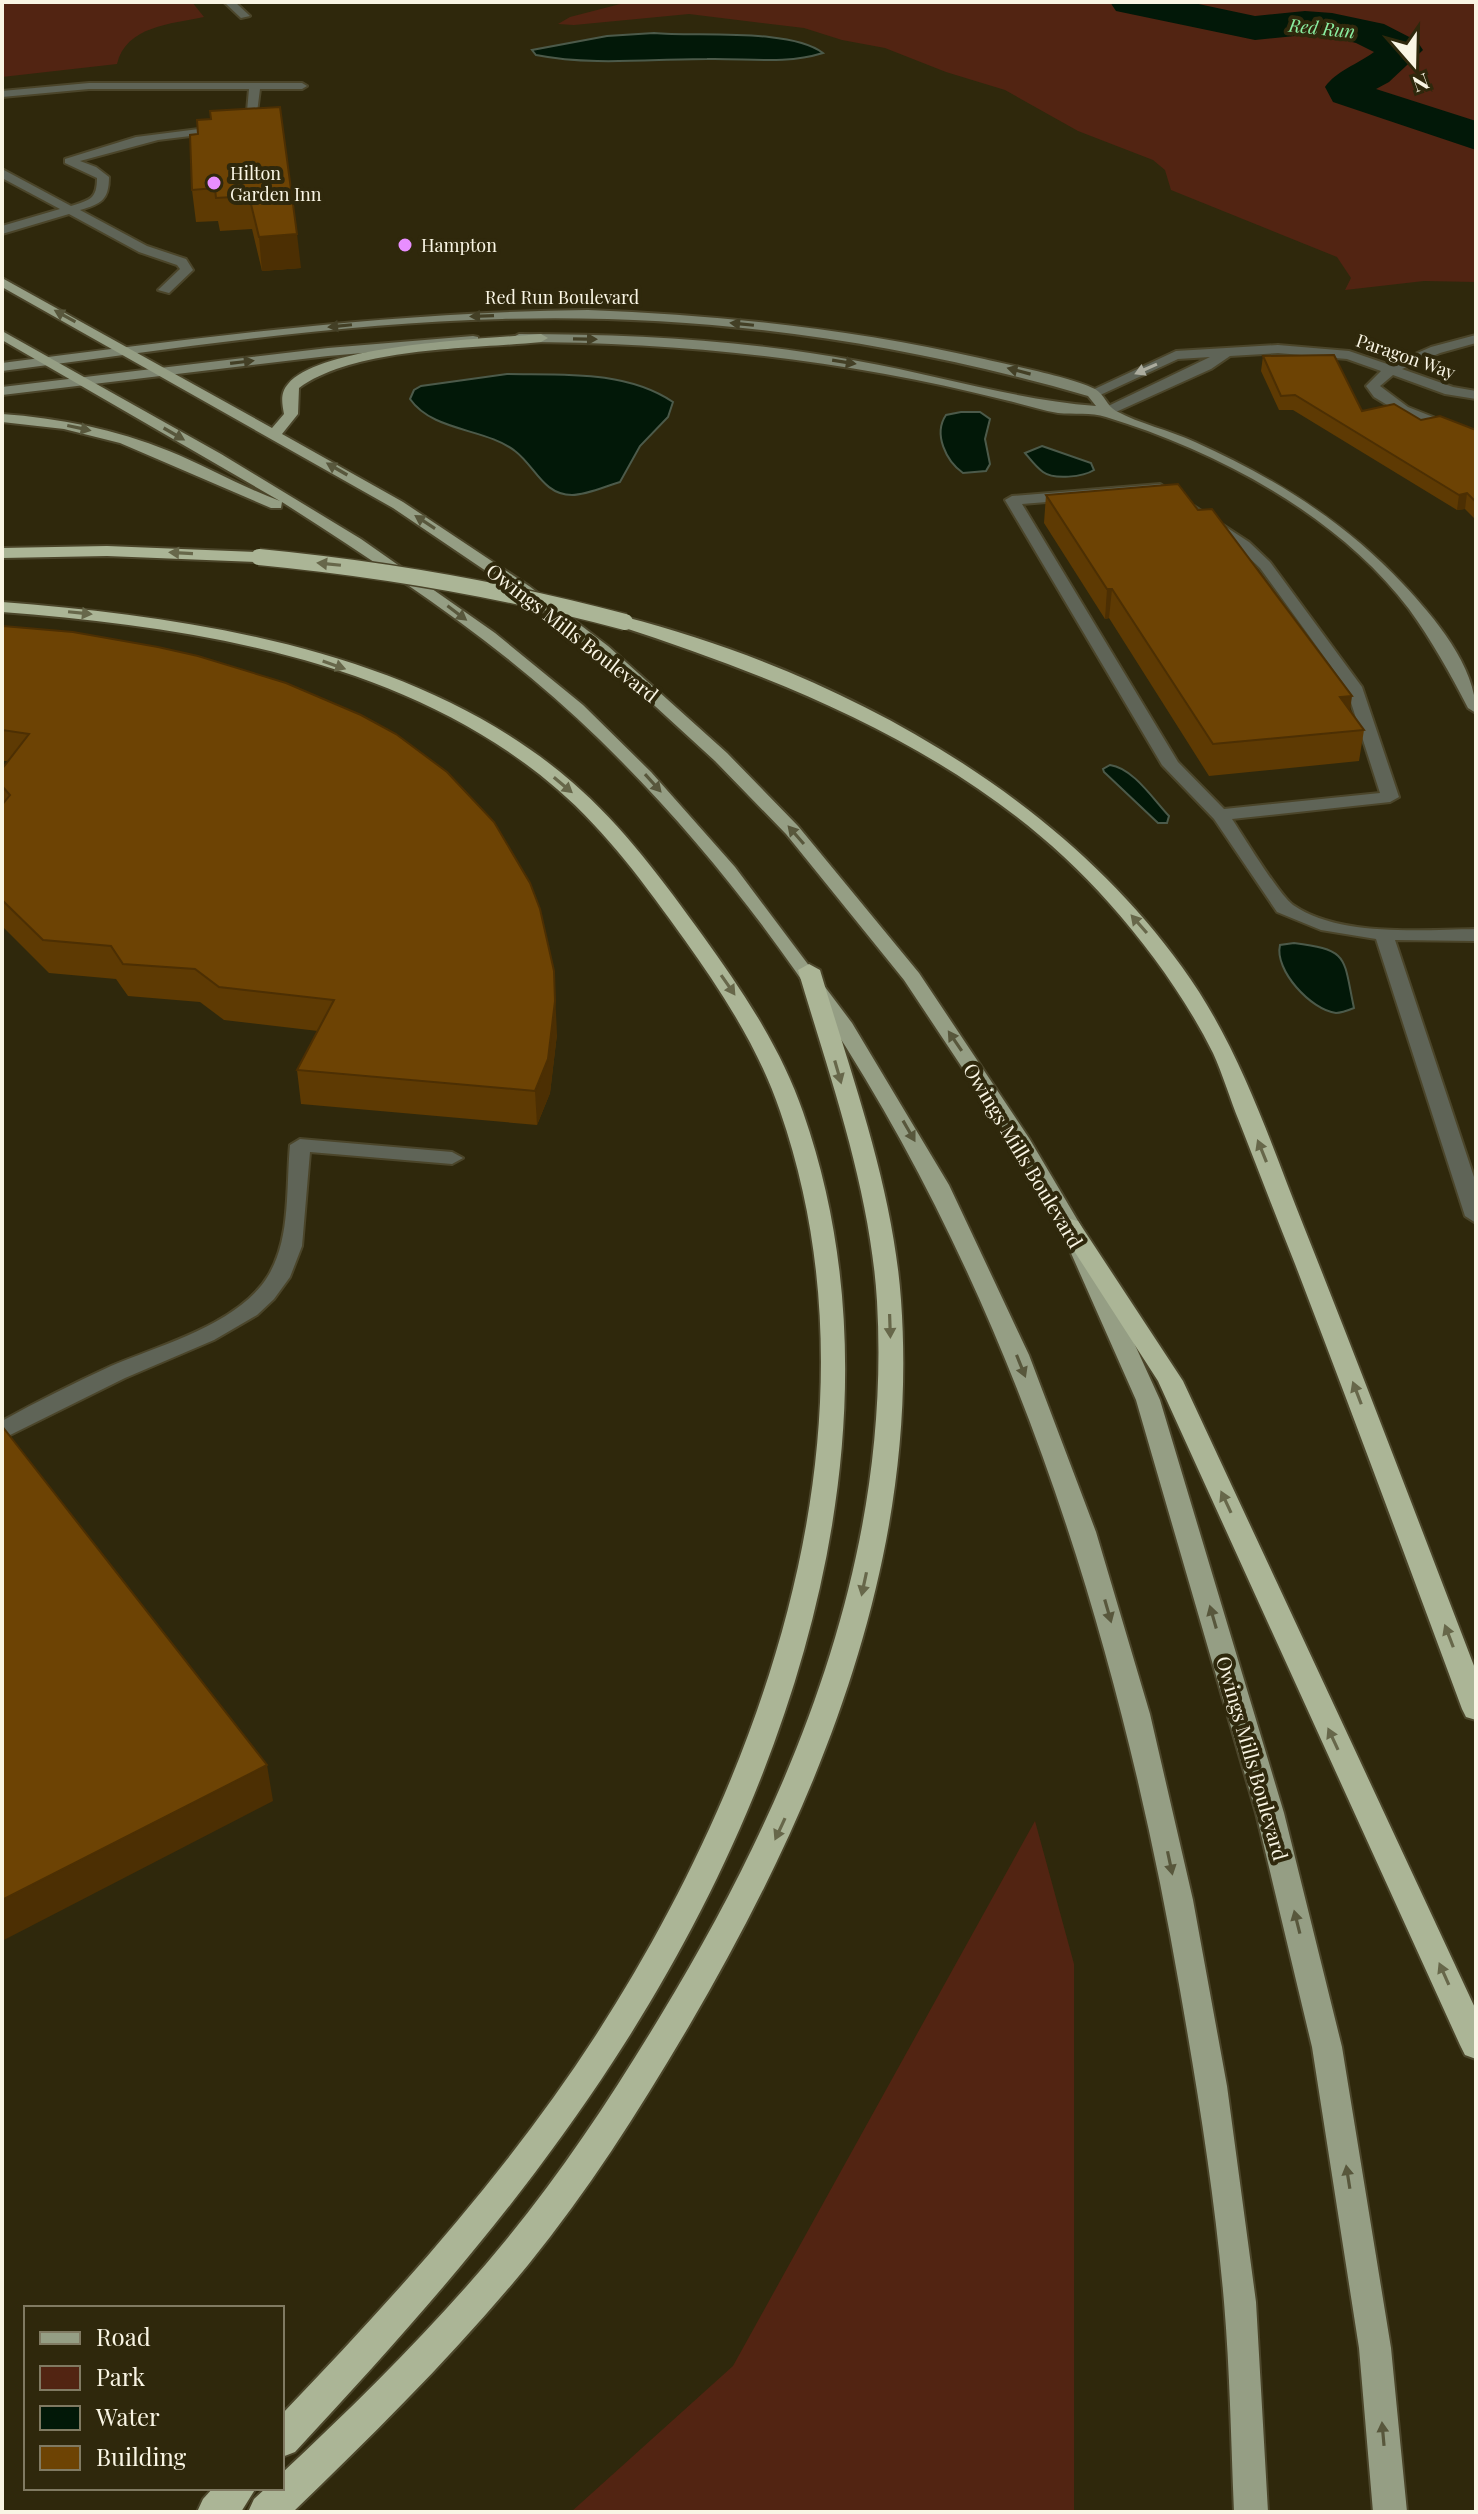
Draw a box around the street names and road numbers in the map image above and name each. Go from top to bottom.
street label: Red Run Boulevard [485,285,640,309]
street label: Paragon Way [1353,328,1459,384]
street label: Owings Mills Boulevard [481,556,665,708]
street label: Owings Mills Boulevard [958,1058,1090,1253]
street label: Owings Mills Boulevard [1211,1653,1295,1864]

